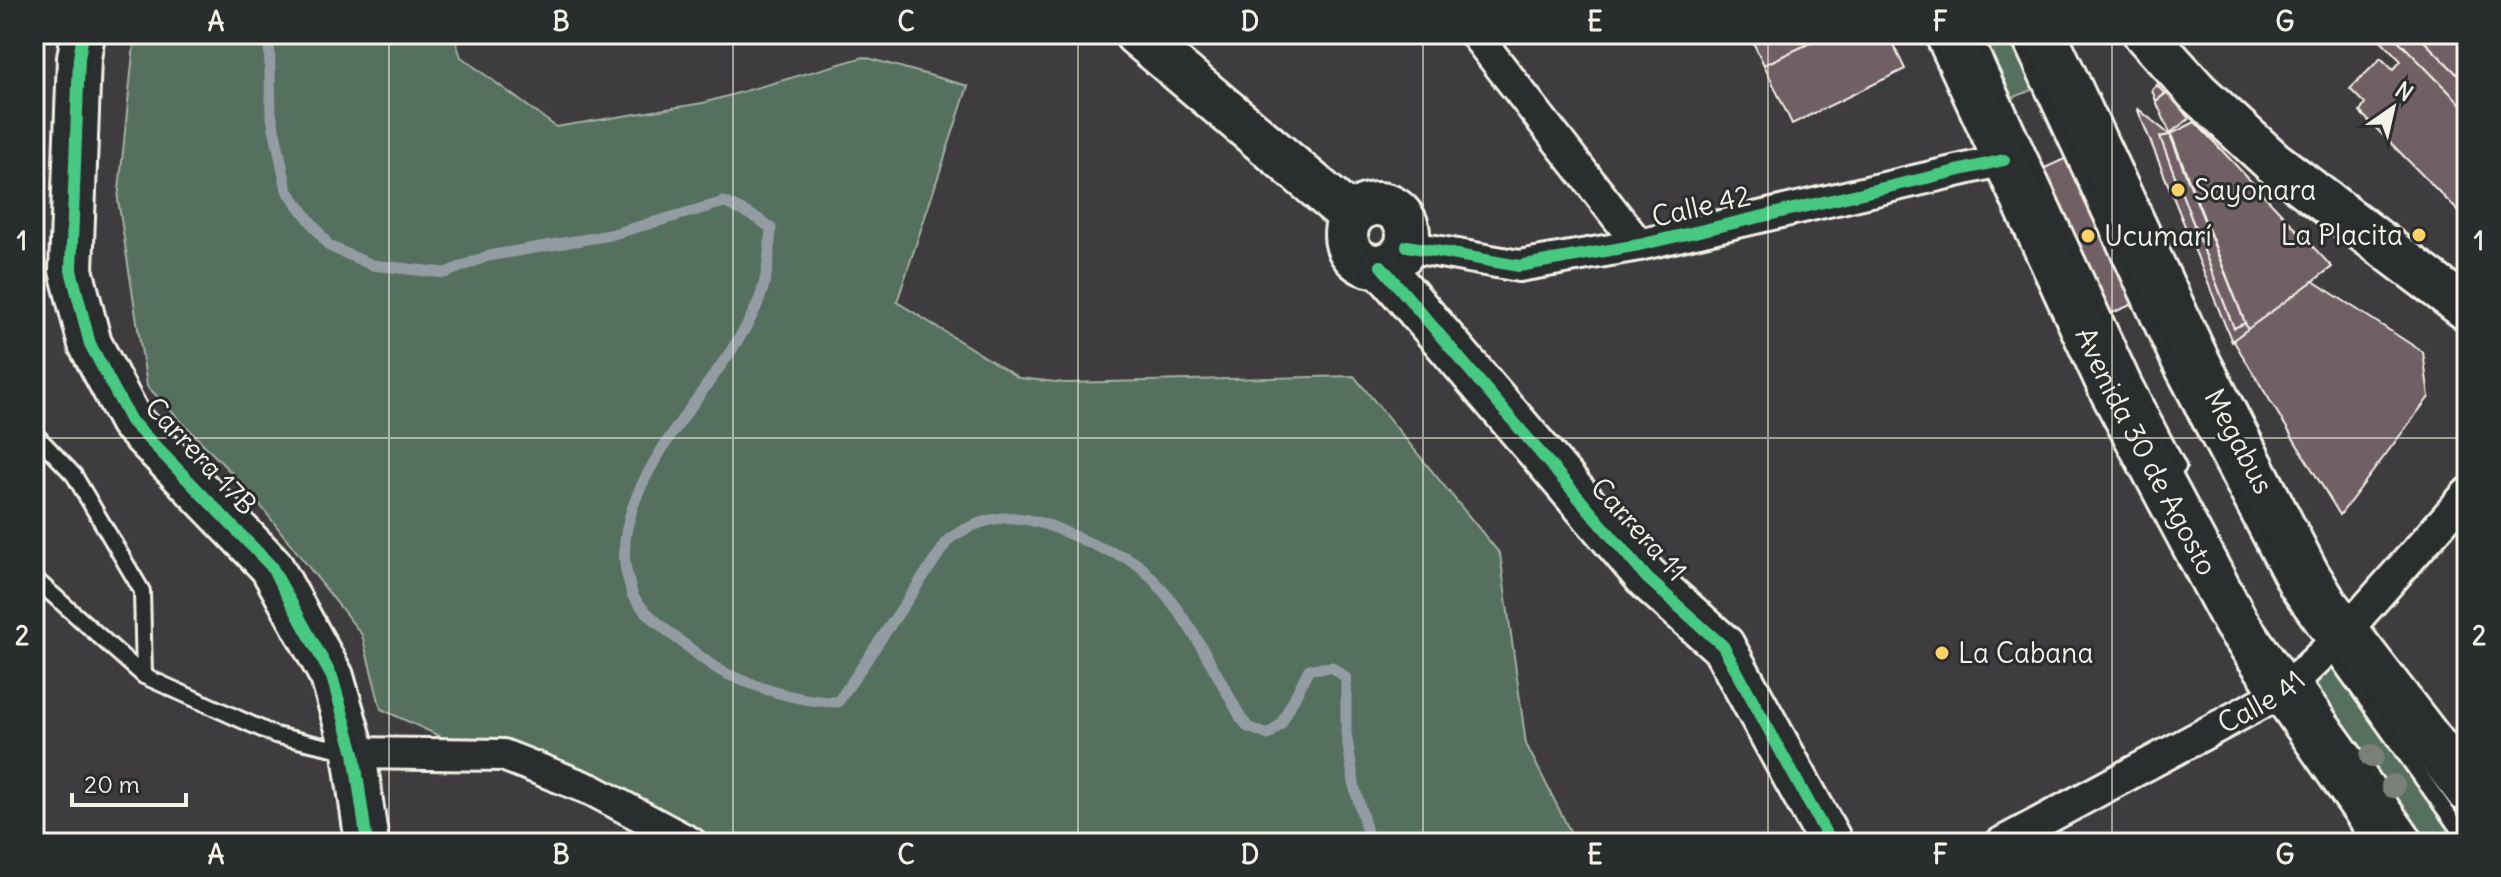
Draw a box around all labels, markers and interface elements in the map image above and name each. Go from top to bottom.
text: A [208,5,225,38]
text: B [552,5,570,38]
text: C [897,5,915,38]
text: D [1241,5,1259,38]
text: E [1587,5,1603,38]
text: F [1933,5,1948,38]
text: G [2276,5,2295,38]
north arrow [2353,68,2433,148]
text: N [2390,76,2418,107]
place label: Sayonara [2194,172,2316,208]
street label: Calle 42 [1648,177,1754,235]
marker: Sayonara [2169,181,2187,199]
place label: La Placita [2280,217,2403,253]
place label: Ucumarí [2104,218,2212,254]
text: 1 [17,224,27,257]
text: 1 [2474,224,2484,257]
marker: La Placita [2410,226,2428,244]
marker: Ucumarí [2079,227,2097,245]
street label: Avenida 30 de Agosto [2067,321,2225,581]
street label: Megabus [2196,382,2282,500]
street label: Carrera 17B [137,390,265,522]
street label: Carrera 11 [1583,470,1695,588]
text: 2 [15,619,29,652]
text: 2 [2472,619,2486,652]
place label: La Cabana [1958,635,2094,671]
marker: La Cabana [1933,644,1951,662]
street label: Calle 41 [2211,662,2313,741]
scale bar [72,757,186,807]
text: 20 m [84,769,140,799]
text: A [208,838,225,871]
text: B [552,838,570,871]
text: C [897,838,915,871]
text: D [1241,838,1259,871]
text: E [1587,838,1603,871]
text: F [1933,838,1948,871]
text: G [2276,838,2295,871]

